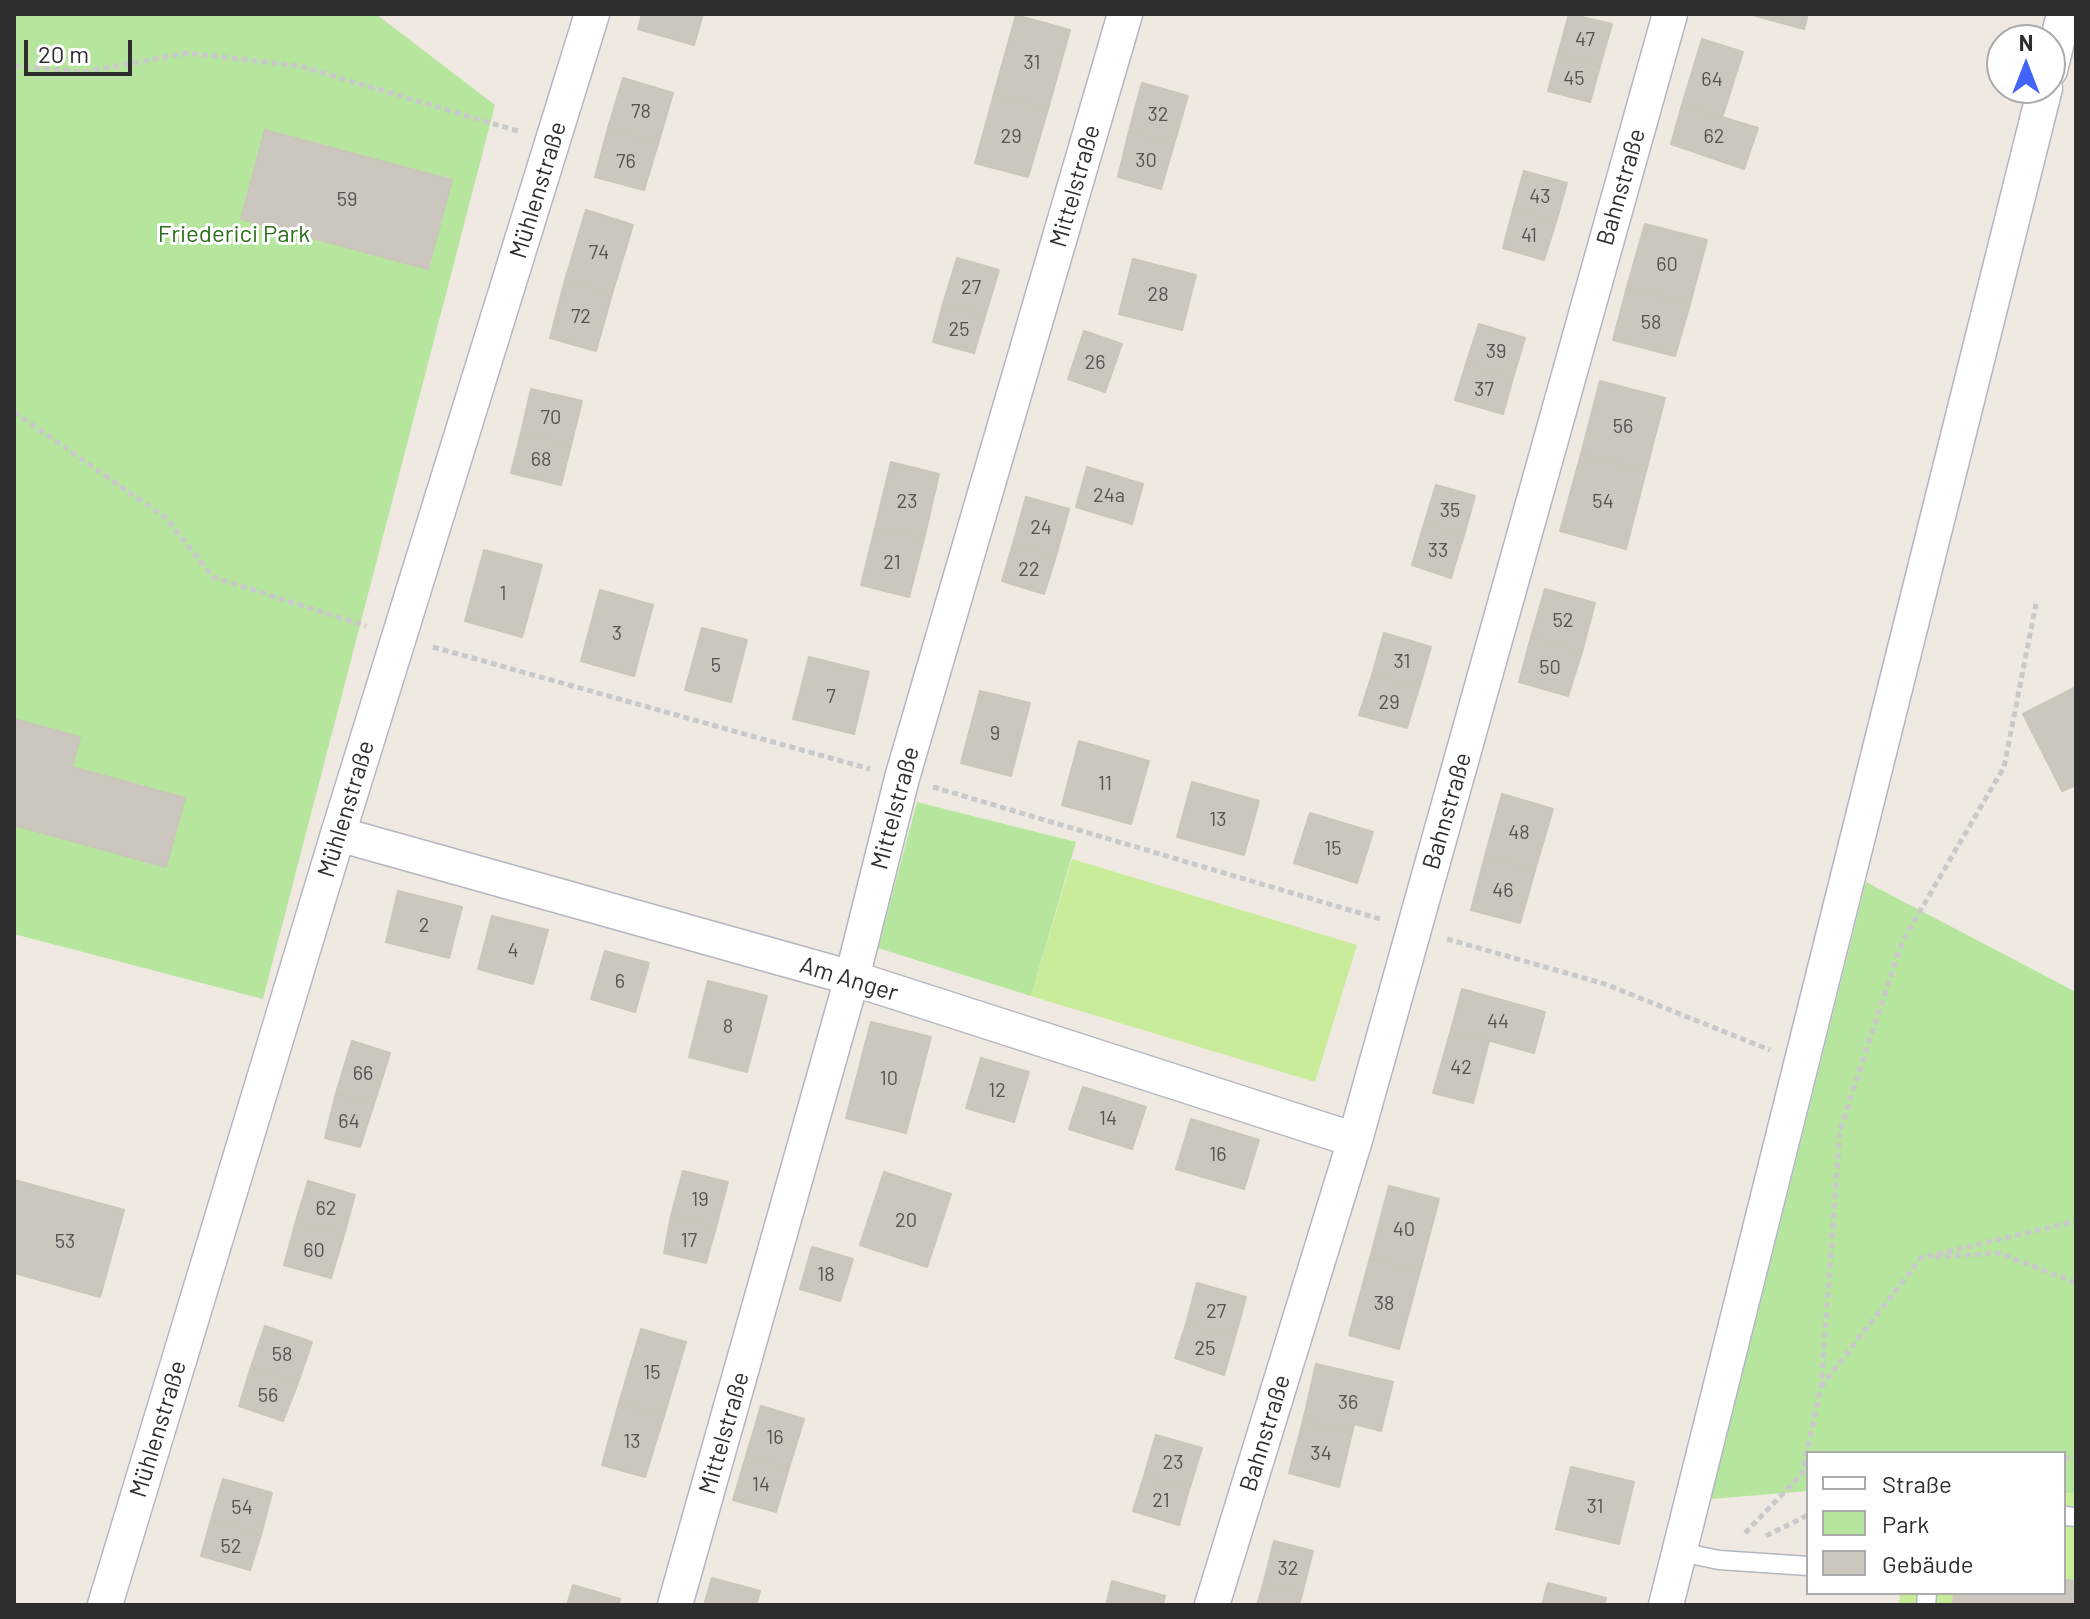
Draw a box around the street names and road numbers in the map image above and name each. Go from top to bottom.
street label: Mühlenstraße [504,118,572,262]
street label: Mittelstraße [1044,121,1106,251]
street label: Bahnstraße [1591,125,1651,249]
street label: Mühlenstraße [312,737,380,881]
street label: Mittelstraße [865,743,925,873]
street label: Bahnstraße [1417,749,1477,873]
street label: Am Anger [796,950,902,1008]
street label: Mühlenstraße [124,1357,192,1501]
street label: Mittelstraße [693,1368,755,1498]
street label: Bahnstraße [1234,1371,1296,1495]

